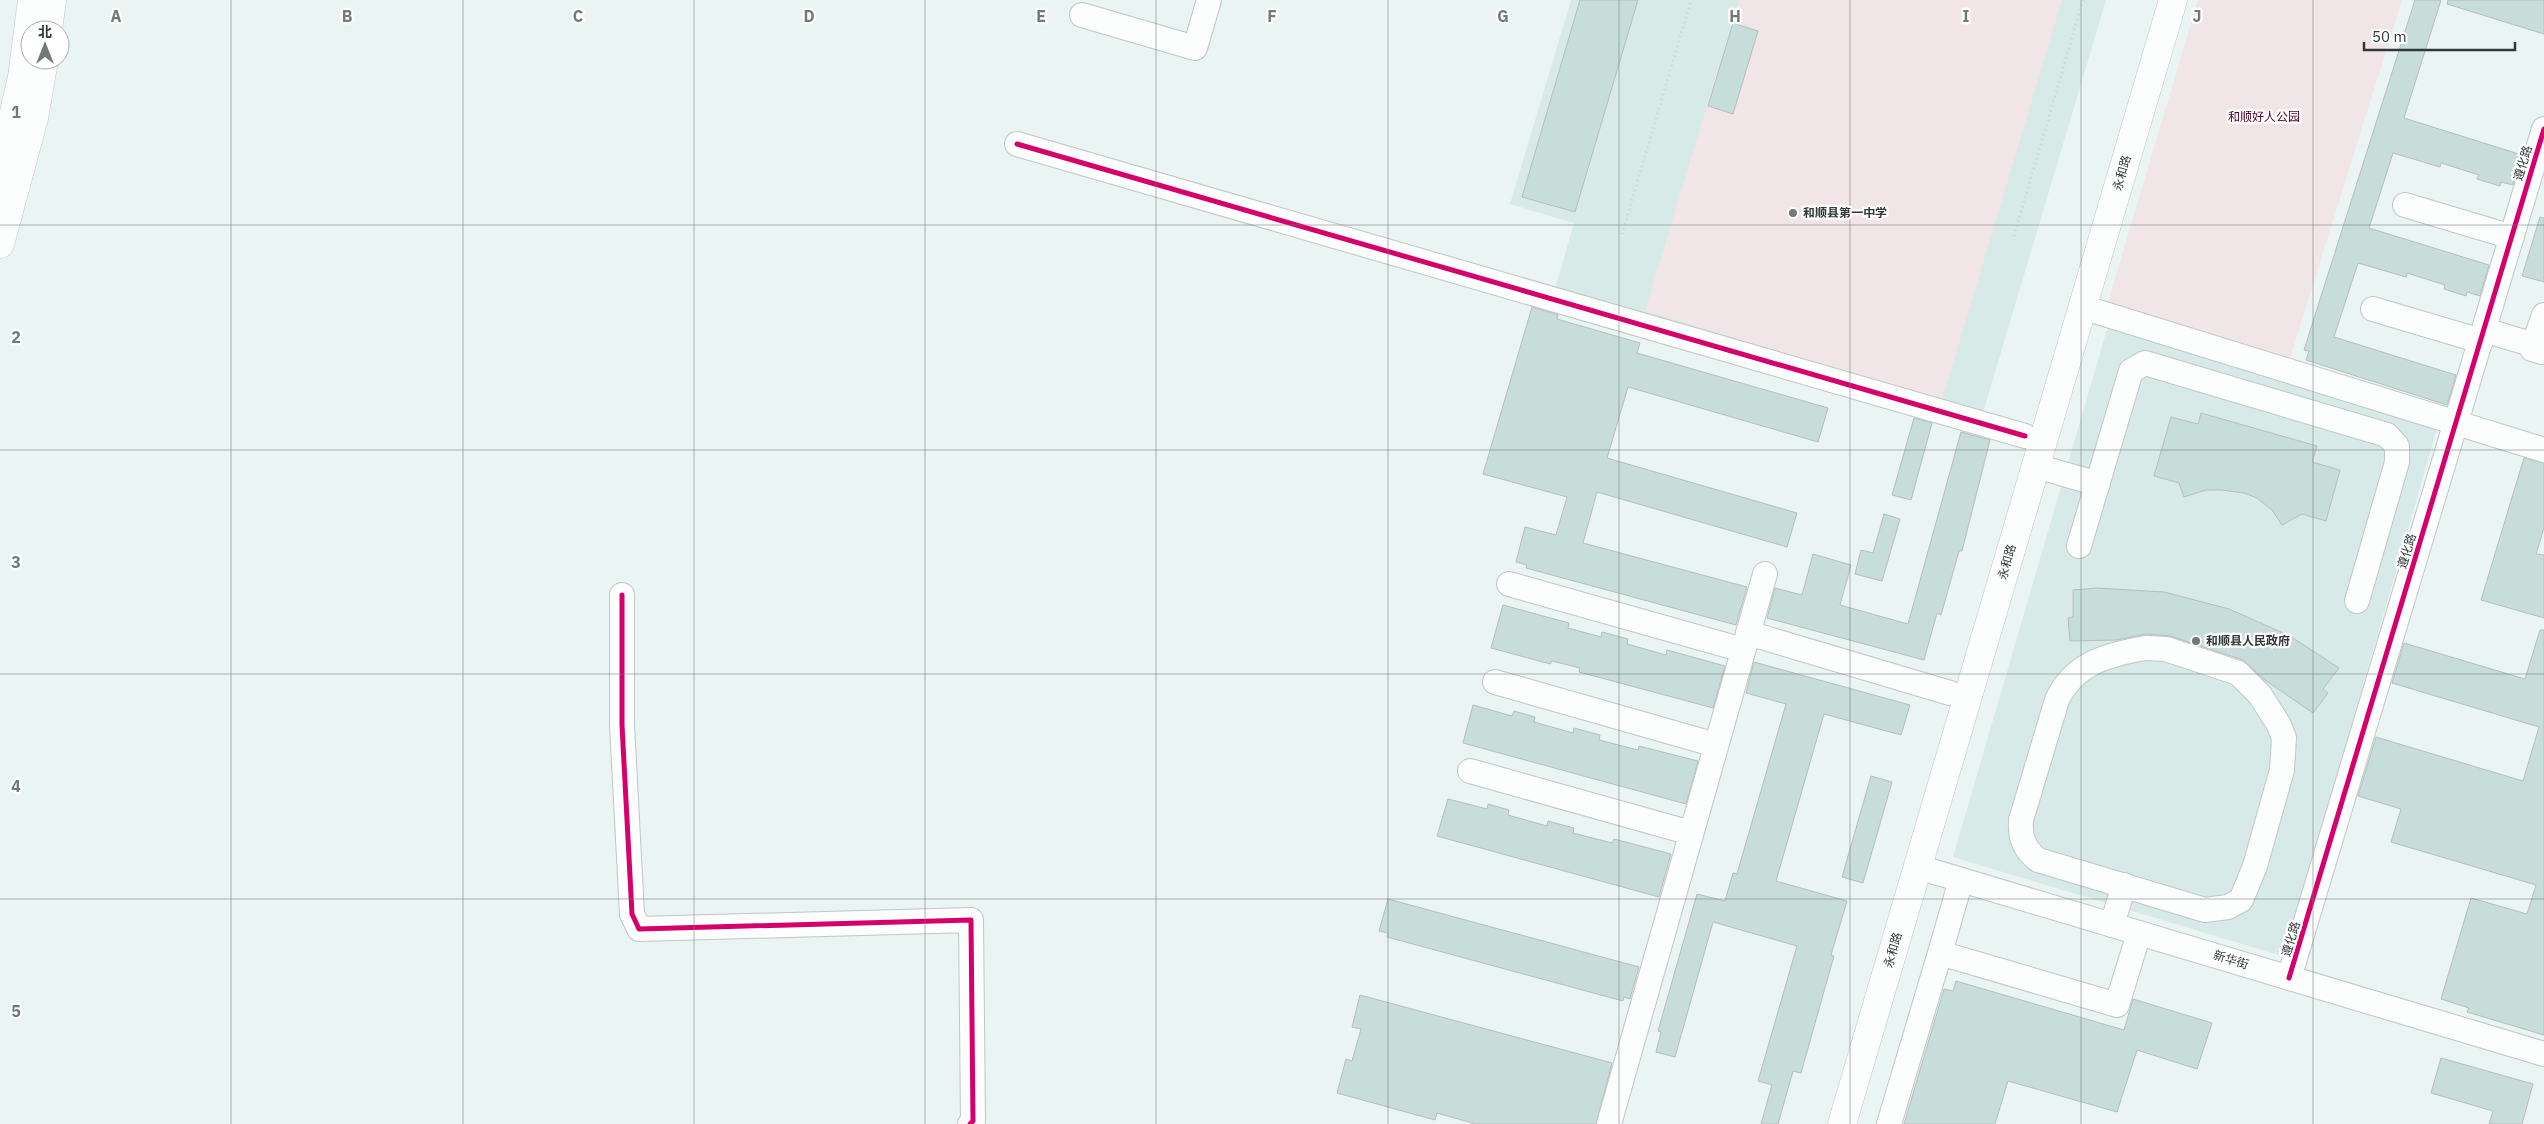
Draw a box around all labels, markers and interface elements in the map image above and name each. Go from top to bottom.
text: A [111,6,122,26]
text: B [342,6,353,26]
text: C [573,6,583,26]
text: D [803,6,815,26]
text: E [1036,6,1046,26]
text: F [1267,6,1277,26]
text: G [1497,6,1509,26]
text: H [1729,6,1741,26]
text: I [1963,6,1970,26]
text: J [2193,6,2201,26]
north arrow [20,20,70,70]
scale bar [2364,20,2515,52]
text: 北 [38,23,52,41]
text: 50 m [2372,27,2407,46]
text: 1 [11,102,21,122]
park label: 和顺好人公园 [2228,109,2300,124]
street label: 遵化路 [2510,143,2535,182]
street label: 永和路 [2109,153,2134,192]
place label: 和顺县第一中学 [1803,205,1887,220]
marker: 和顺县第一中学 [1787,207,1799,219]
text: 2 [11,327,21,347]
street label: 遵化路 [2394,531,2419,570]
street label: 永和路 [1994,542,2019,581]
text: 3 [11,552,21,572]
place label: 和顺县人民政府 [2206,633,2290,648]
marker: 和顺县人民政府 [2190,635,2202,647]
text: 4 [11,776,21,796]
street label: 遵化路 [2278,919,2303,958]
street label: 永和路 [1880,930,1905,969]
street label: 新华街 [2212,947,2251,972]
text: 5 [11,1001,21,1021]

